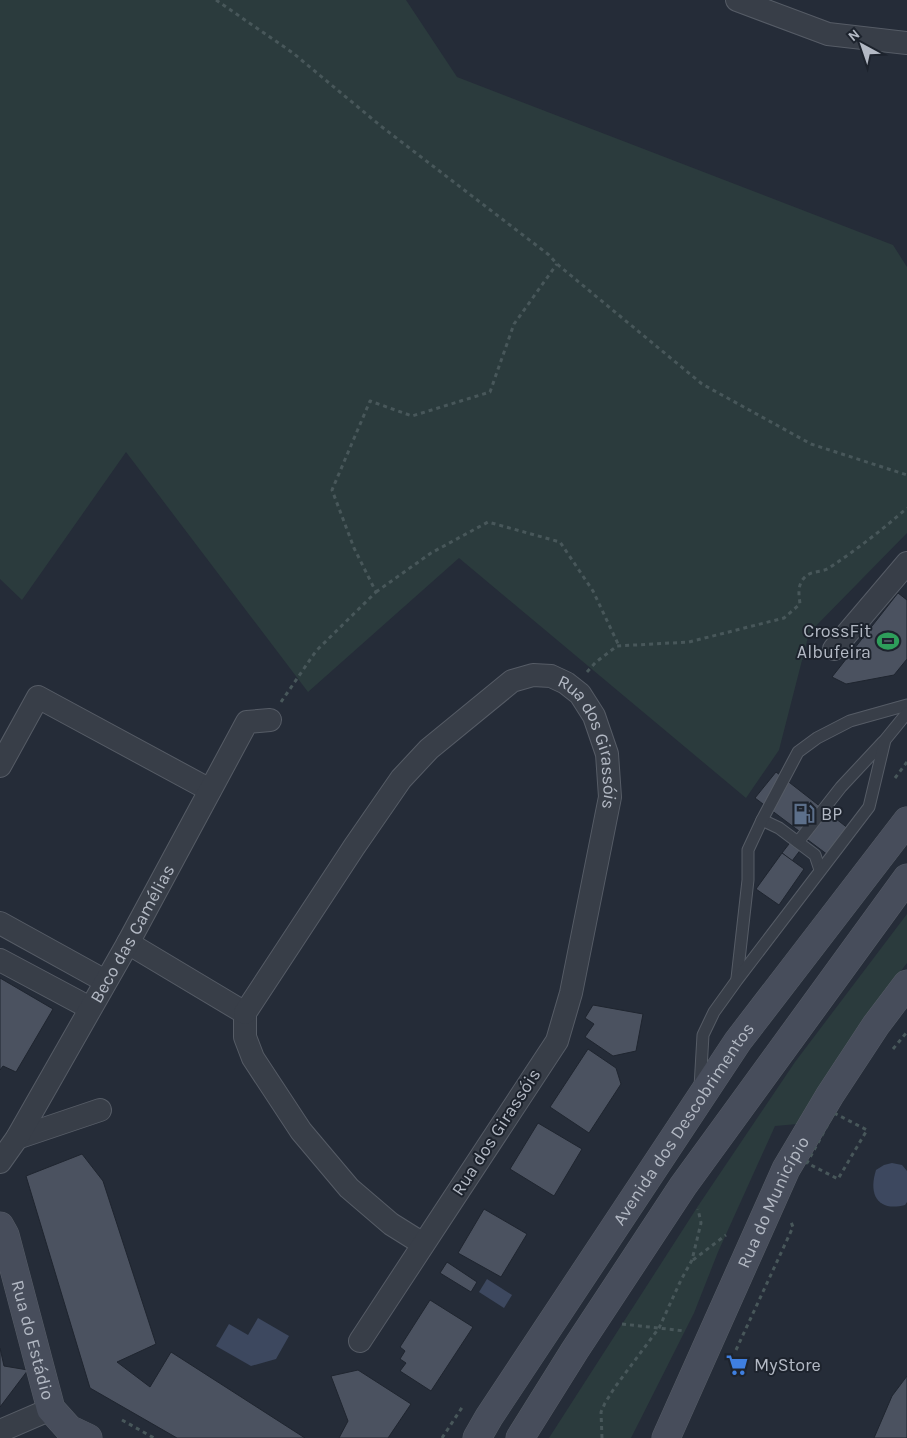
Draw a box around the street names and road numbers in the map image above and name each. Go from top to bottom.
street label: Rua dos Girassóis [554,670,621,811]
street label: Beco das Camélias [85,861,179,1007]
street label: Avenida dos Descobrimentos [608,1018,759,1229]
street label: Rua dos Girassóis [447,1064,545,1200]
street label: Rua do Município [732,1132,814,1272]
street label: Rua do Estádio [6,1278,59,1402]

